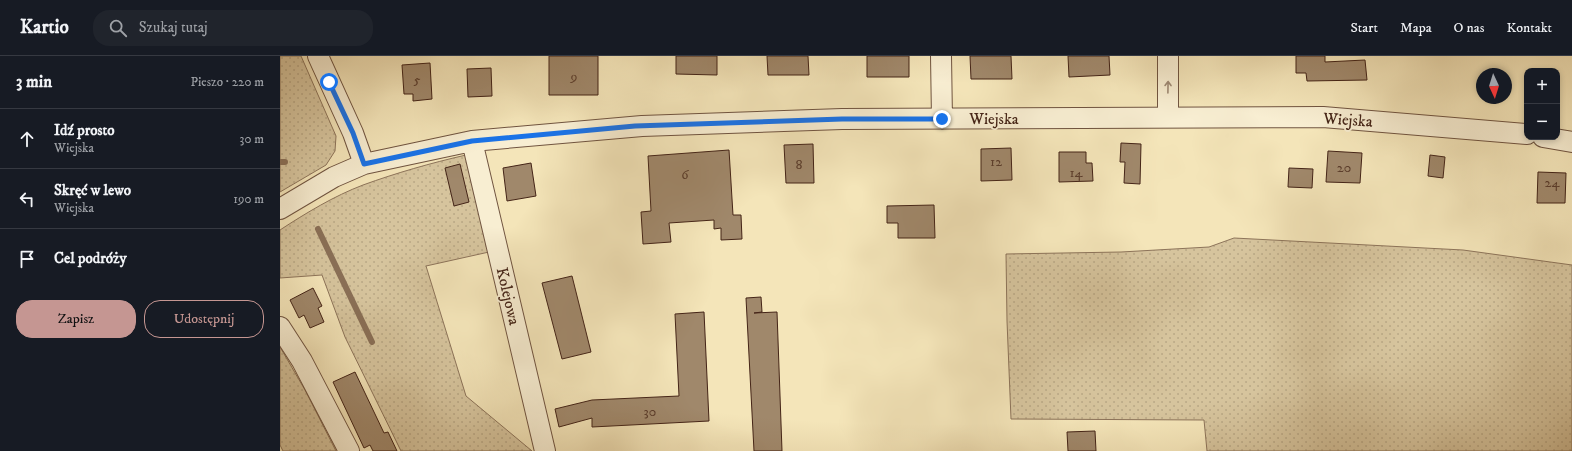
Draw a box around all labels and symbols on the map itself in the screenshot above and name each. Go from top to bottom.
house number: 9 [570,68,578,86]
north arrow [1476,68,1512,104]
house number: 5 [414,71,421,89]
route start [320,73,338,91]
one-way arrow [1164,81,1172,94]
street label: Wiejska [1322,108,1373,132]
street label: Wiejska [968,109,1019,129]
route end [933,110,951,128]
house number: 12 [990,153,1002,171]
house number: 8 [795,156,803,174]
house number: 20 [1337,159,1351,177]
house number: 14 [1069,164,1084,182]
house number: 6 [681,166,689,184]
house number: 24 [1545,174,1560,192]
street label: Kolejowa [492,265,524,327]
house number: 30 [644,403,656,421]

